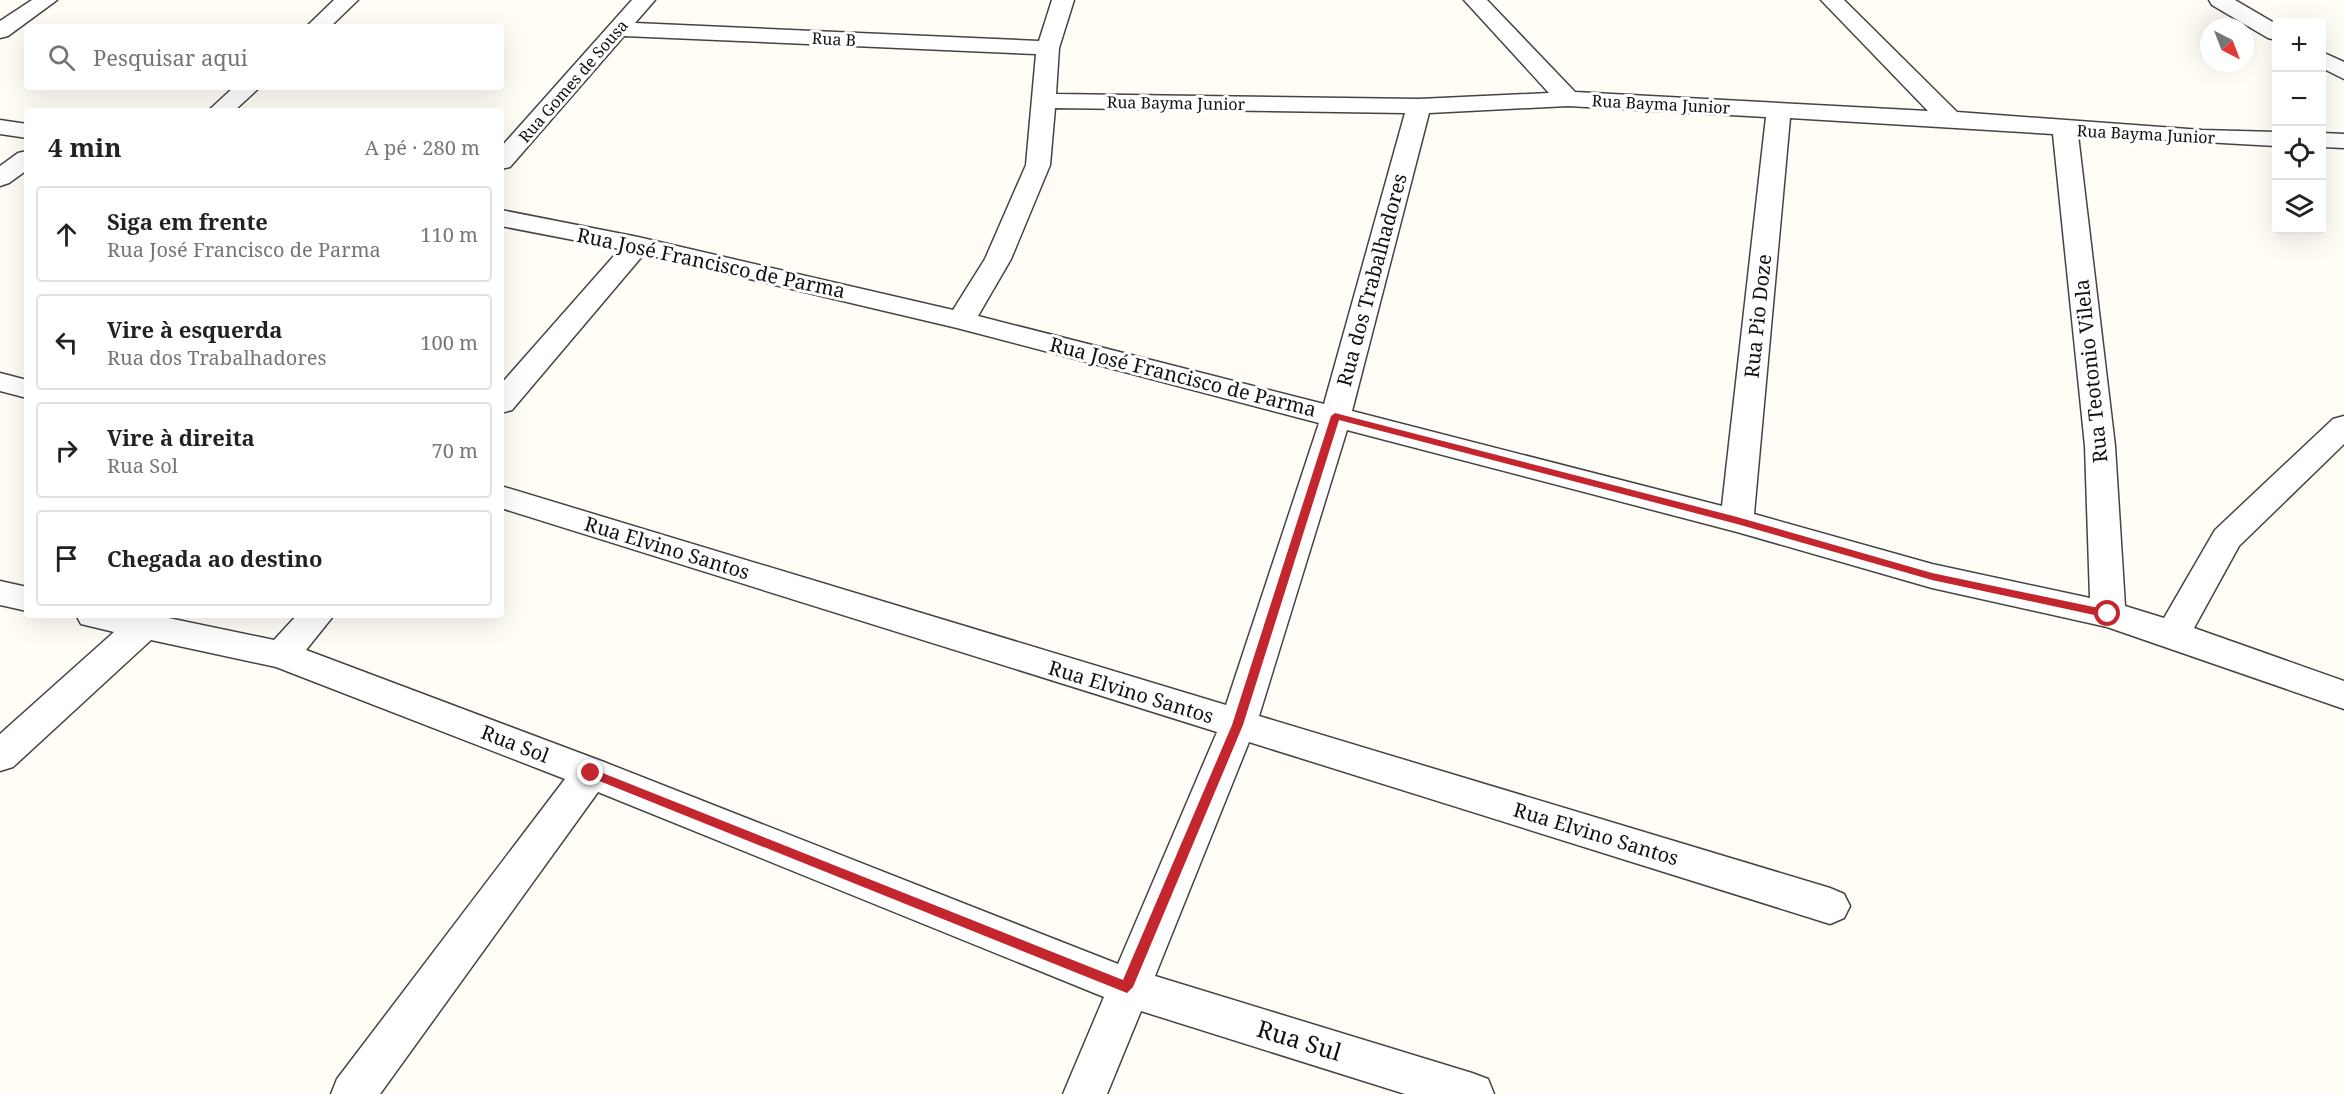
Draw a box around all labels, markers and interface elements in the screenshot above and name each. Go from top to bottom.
street label: Rua Gomes de Sousa [513,15,633,147]
north arrow [2200,18,2254,72]
map controls [2272,18,2326,234]
button: + [2272,18,2326,72]
search box [24,24,504,90]
street label: Rua B [811,27,857,51]
icon: search [45,41,78,74]
text: Pesquisar aqui [93,42,248,72]
button: − [2272,72,2326,126]
street label: Rua Bayma Junior [1591,89,1731,119]
street label: Rua Bayma Junior [1107,91,1246,115]
street label: Rua Bayma Junior [2076,119,2216,149]
button: locate [2272,126,2326,180]
text: 4 min [48,129,122,165]
text: A pé · 280 m [365,134,480,161]
street label: Rua dos Trabalhadores [1330,170,1413,389]
button: layers [2272,180,2326,234]
text: Siga em frente [107,206,268,236]
icon: ahead [50,218,83,251]
text: 110 m [420,221,478,248]
street label: Rua José Francisco de Parma [574,221,848,304]
text: Rua José Francisco de Parma [107,236,381,263]
street label: Rua Pio Doze [1738,253,1777,379]
street label: Rua Teotonio Vilela [2067,278,2114,464]
text: Vire à esquerda [107,314,283,344]
icon: left [50,326,83,359]
text: 100 m [420,329,478,356]
street label: Rua José Francisco de Parma [1047,330,1319,423]
text: Rua dos Trabalhadores [107,344,327,371]
text: Vire à direita [107,422,255,452]
icon: right [50,434,83,467]
text: 70 m [432,437,478,464]
text: Rua Sol [107,452,178,479]
street label: Rua Elvino Santos [581,510,753,585]
icon: arrive [50,542,83,575]
text: Chegada ao destino [107,543,322,573]
route start [2094,600,2120,626]
street label: Rua Elvino Santos [1045,654,1217,729]
street label: Rua Sol [477,718,553,769]
route end [577,759,603,785]
street label: Rua Elvino Santos [1510,796,1682,871]
street label: Rua Sul [1253,1011,1346,1068]

